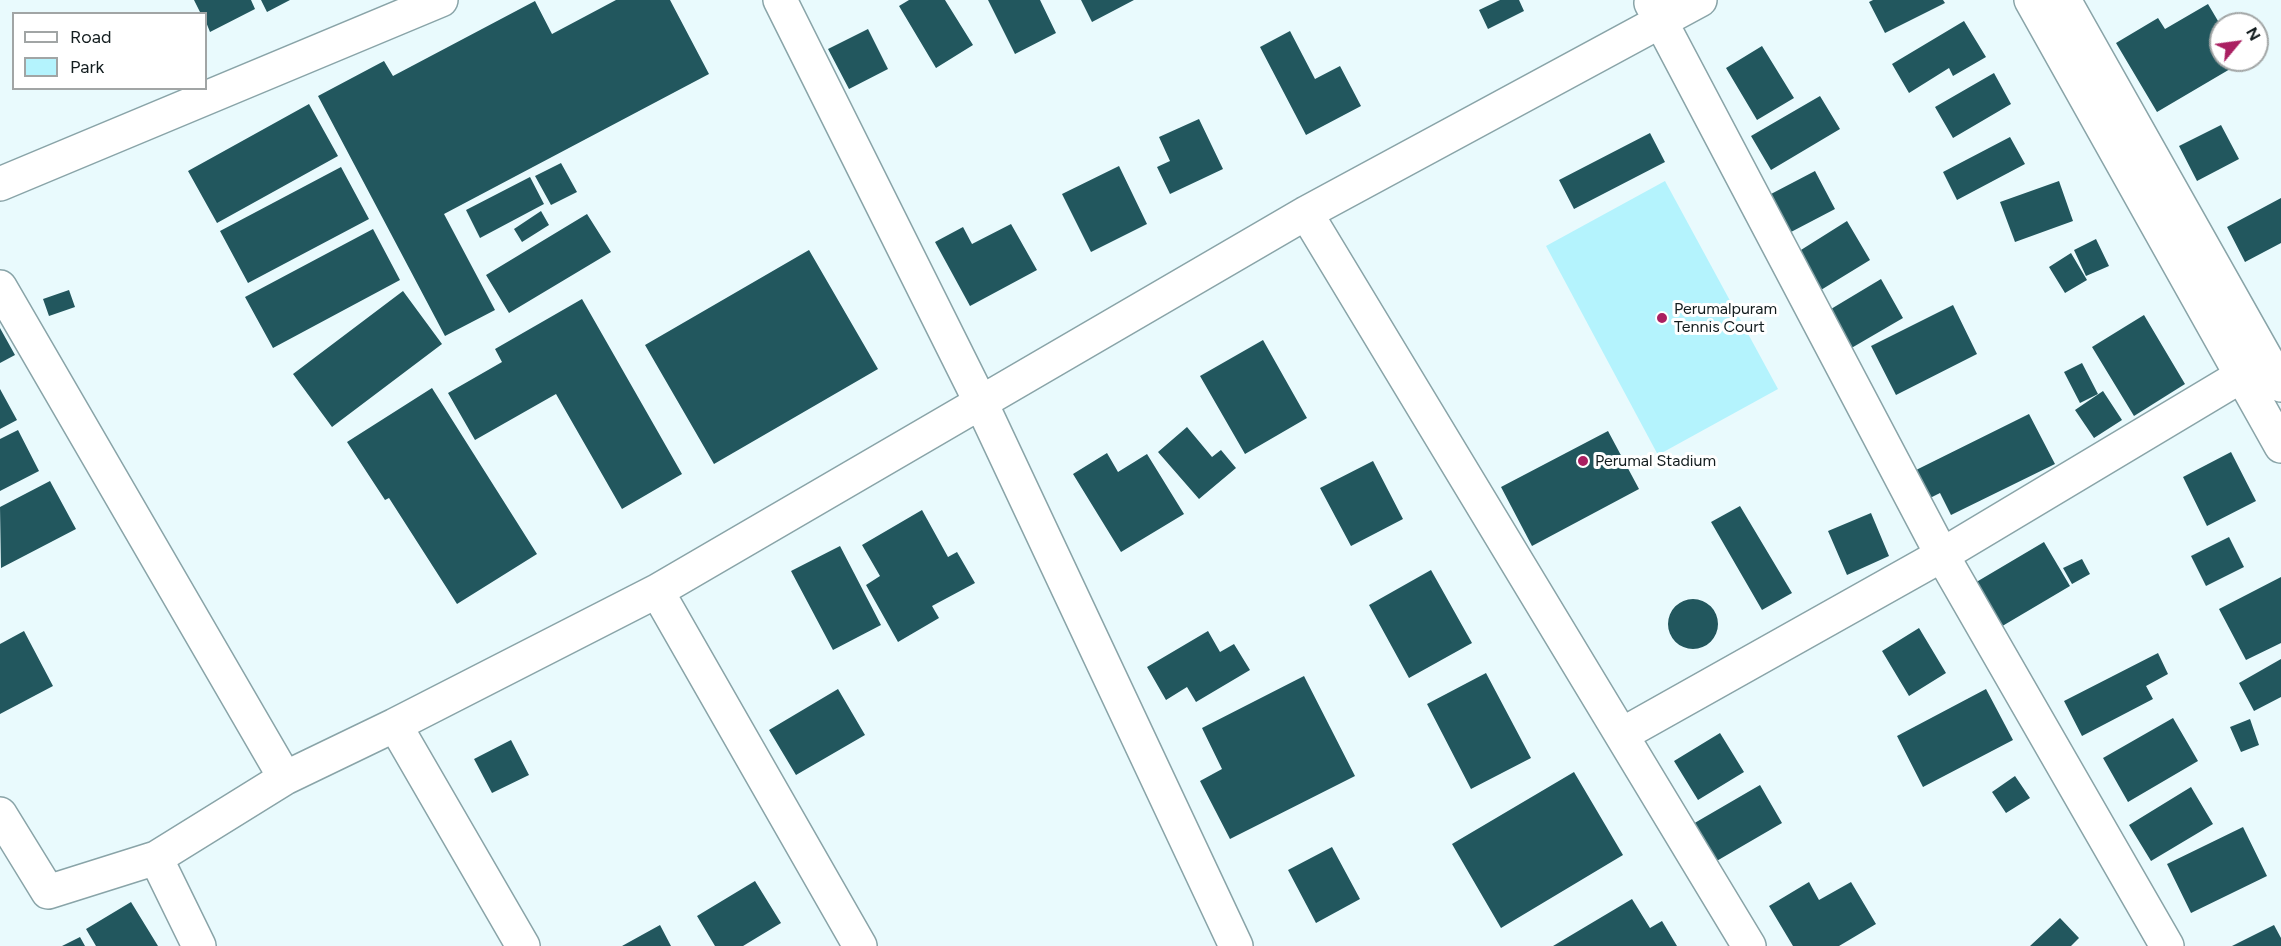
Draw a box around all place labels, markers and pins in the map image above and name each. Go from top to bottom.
place label: Perumalpuram Tennis Court [1674,299,1777,337]
marker: Perumalpuram Tennis Court [1655,311,1669,325]
place label: Perumal Stadium [1595,451,1716,471]
marker: Perumal Stadium [1576,454,1590,468]

